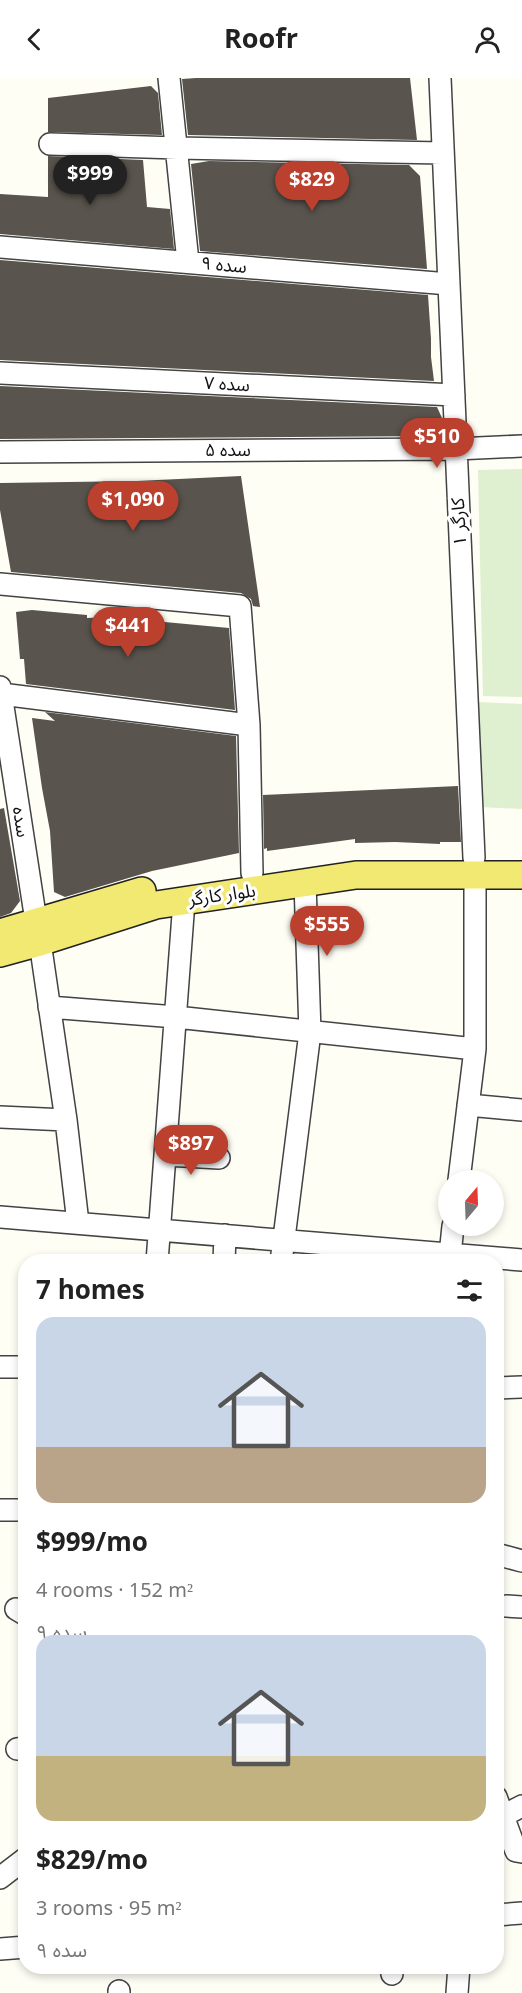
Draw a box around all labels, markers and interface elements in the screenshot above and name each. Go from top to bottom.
text: Roofr [224,11,298,68]
icon: back [18,23,51,56]
icon: person [471,23,504,56]
text: $999 [67,153,113,195]
pin: $999 [54,155,126,206]
text: $829 [289,159,335,201]
pin: $829 [276,161,348,212]
street label: سده ۹ [199,244,249,286]
street label: سده ۷ [203,364,251,404]
text: $510 [414,416,460,458]
pin: $510 [401,418,473,469]
street label: سده ۵ [205,431,251,469]
text: $1,090 [102,479,164,521]
pin: $1,090 [84,481,182,532]
street label: کارگر ۱ [439,496,479,547]
text: $441 [105,605,151,647]
pin: $441 [92,607,164,658]
street label: سده [0,804,42,840]
street label: بلوار کارگر [185,871,258,919]
text: $555 [304,904,350,946]
pin: $555 [291,906,363,957]
text: $897 [168,1123,214,1165]
pin: $897 [155,1125,227,1176]
north arrow [438,1170,504,1236]
map controls [438,1170,504,1236]
text: 7 homes [36,1263,145,1318]
icon: filters [453,1274,486,1307]
icon: home [207,1356,315,1464]
text: $999/mo [36,1515,148,1570]
text: 4 rooms · 152 m² [36,1570,193,1612]
text: سده ۹ [36,1612,87,1654]
icon: home [207,1674,315,1782]
text: $829/mo [36,1833,148,1888]
text: 3 rooms · 95 m² [36,1888,182,1930]
text: سده ۹ [36,1930,87,1972]

